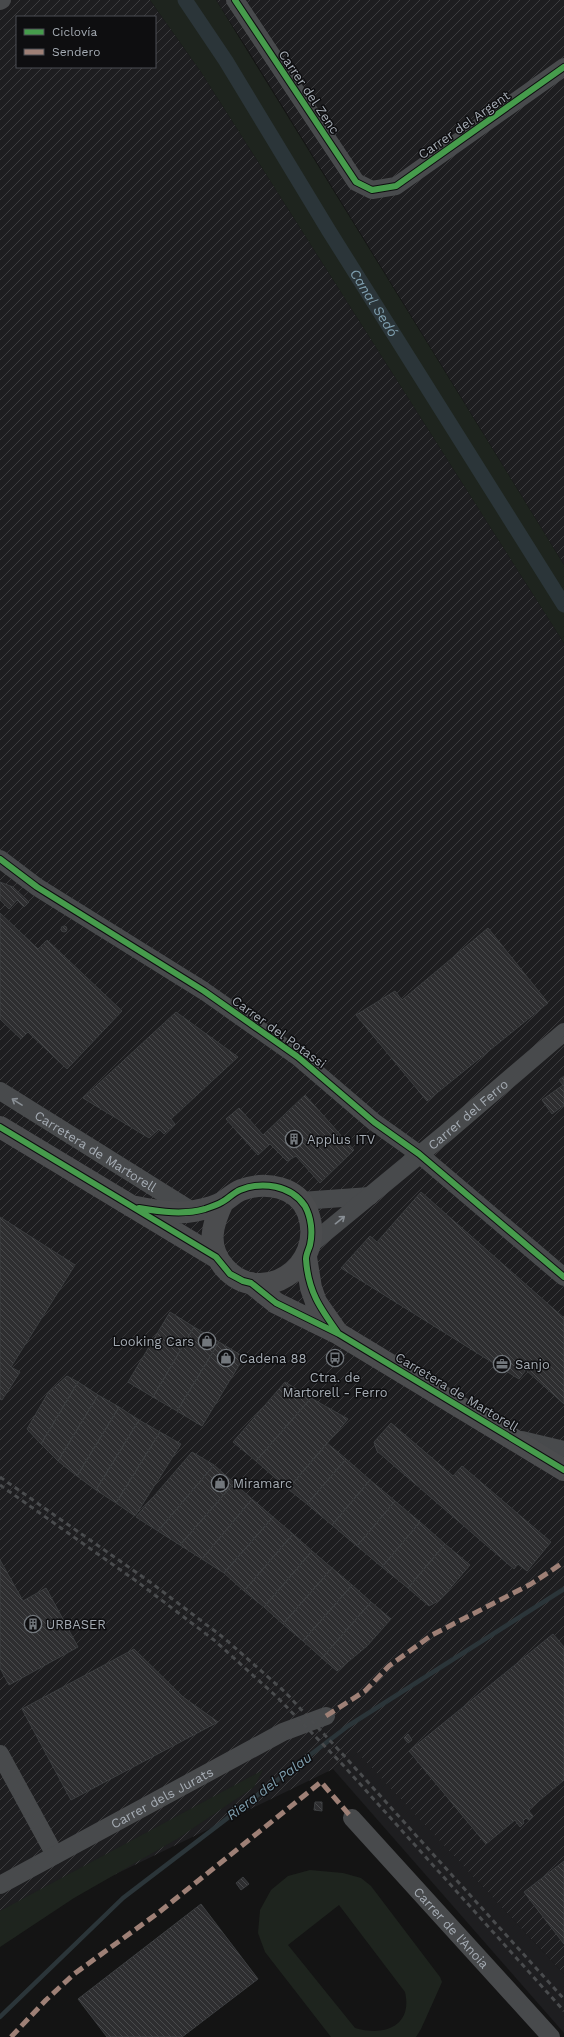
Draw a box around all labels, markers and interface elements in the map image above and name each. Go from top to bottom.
legend [16,16,156,68]
text: Ciclovía [52,25,97,39]
text: Sendero [52,45,100,59]
street label: Carrer del Zenc [275,47,343,137]
street label: Carrer del Argent [415,88,513,162]
water label: Canal Sedó [347,266,401,340]
street label: Carrer del Potassi [229,993,329,1071]
street label: Carrer del Ferro [425,1076,511,1152]
one-way arrow [11,1097,23,1105]
street label: Carretera de Martorell [32,1107,160,1195]
building icon: Applus ITV [284,1129,304,1149]
place label: Applus ITV [307,1132,376,1147]
one-way arrow [335,1216,346,1225]
shop icon: Looking Cars [197,1331,217,1351]
place label: Looking Cars [112,1334,194,1349]
shop icon: Cadena 88 [216,1348,236,1368]
bus stop icon: Ctra. de Martorell - Ferro [325,1348,345,1368]
street label: Carretera de Martorell [393,1349,521,1435]
place label: Cadena 88 [239,1351,306,1366]
office icon: Sanjo [492,1354,512,1374]
place label: Sanjo [515,1357,550,1372]
place label: Ctra. de Martorell - Ferro [282,1370,388,1400]
shop icon: Miramarc [210,1473,230,1493]
place label: Miramarc [233,1476,292,1491]
building icon: URBASER [23,1614,43,1634]
place label: URBASER [46,1617,106,1632]
water label: Riera del Palau [223,1749,315,1823]
street label: Carrer dels Jurats [108,1764,216,1831]
street label: Carrer de l'Anoia [411,1884,493,1972]

